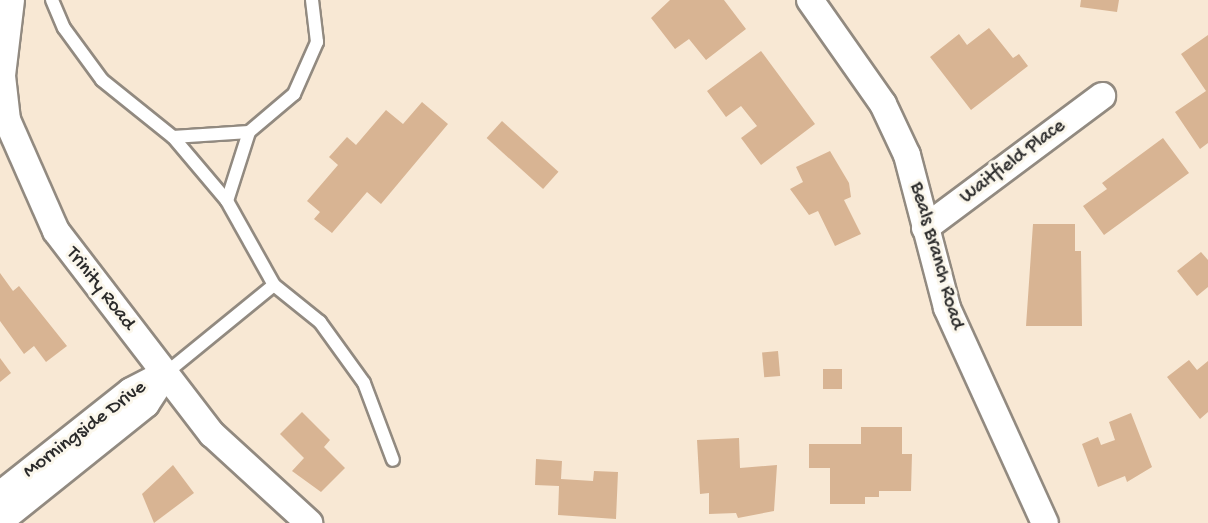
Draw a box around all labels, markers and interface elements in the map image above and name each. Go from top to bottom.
street label: Waitfield Place [956,115,1070,209]
street label: Beals Branch Road [904,180,968,332]
street label: Trinity Road [60,242,140,336]
street label: Morningside Drive [19,376,151,484]

